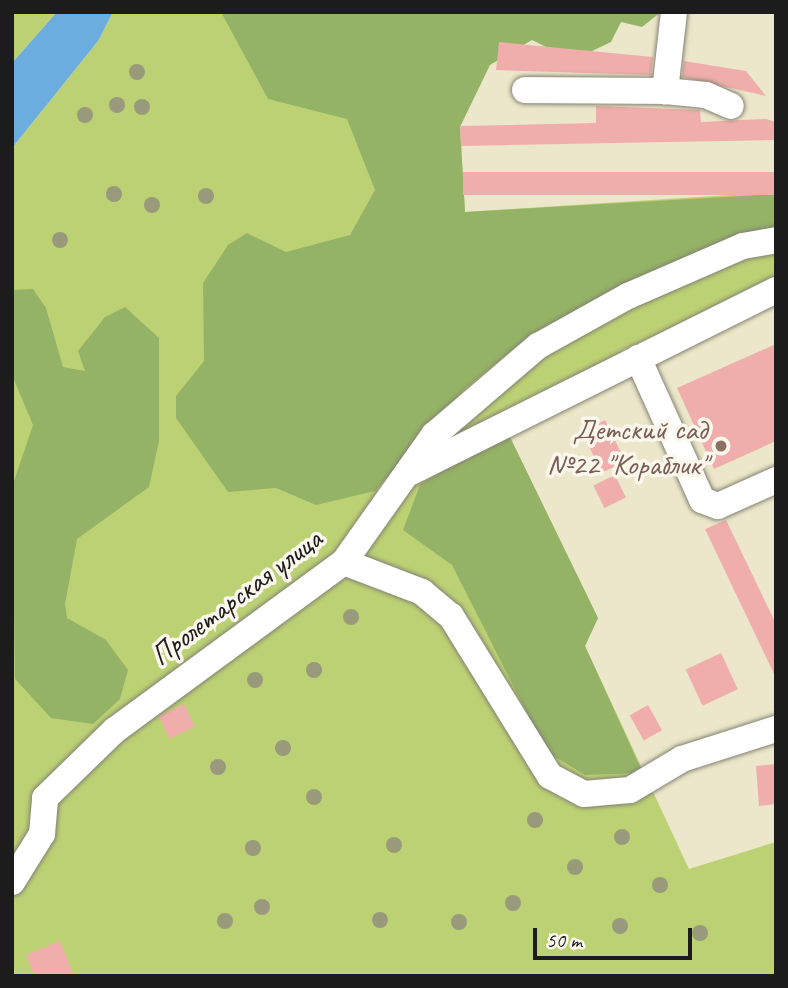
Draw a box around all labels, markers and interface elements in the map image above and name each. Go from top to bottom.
place label: Детский сад №22 "Кораблик" [547,411,707,481]
marker: Детский сад №22 "Кораблик" [713,438,729,454]
street label: Пролетарская улица [142,520,330,674]
scale bar [536,914,695,958]
text: 50 m [546,927,582,953]

